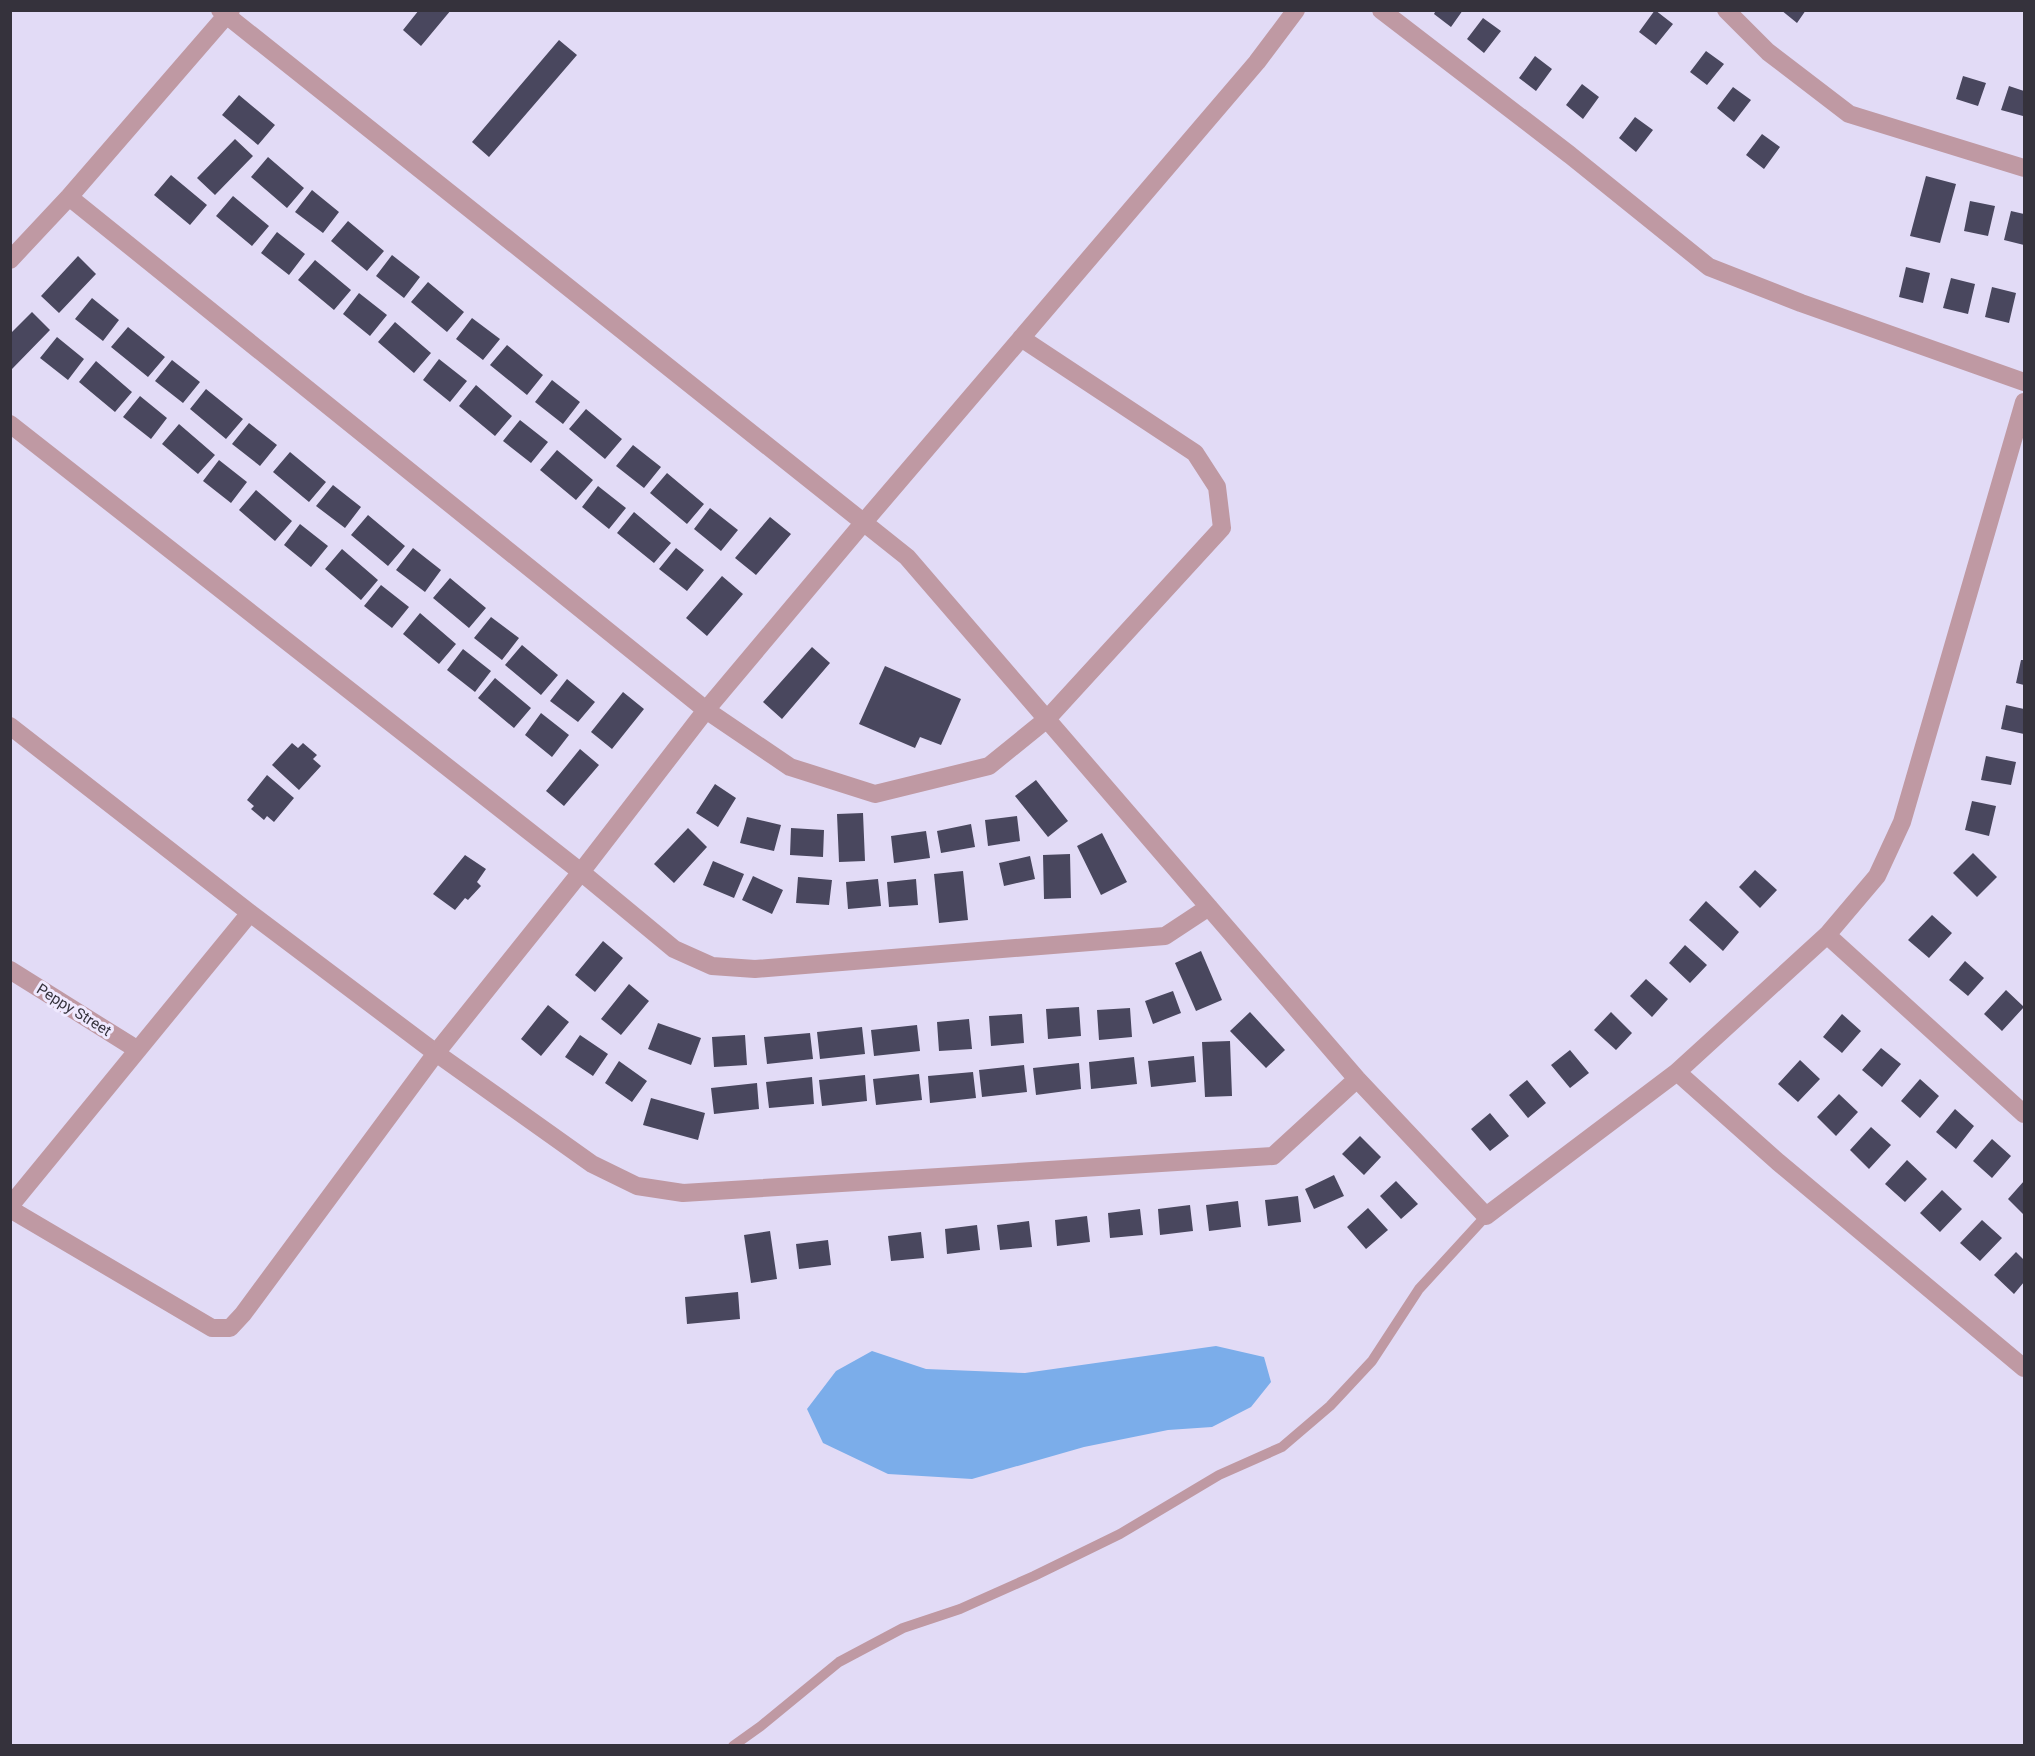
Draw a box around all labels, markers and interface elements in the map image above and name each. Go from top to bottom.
street label: Peppy Street [33,980,115,1040]

